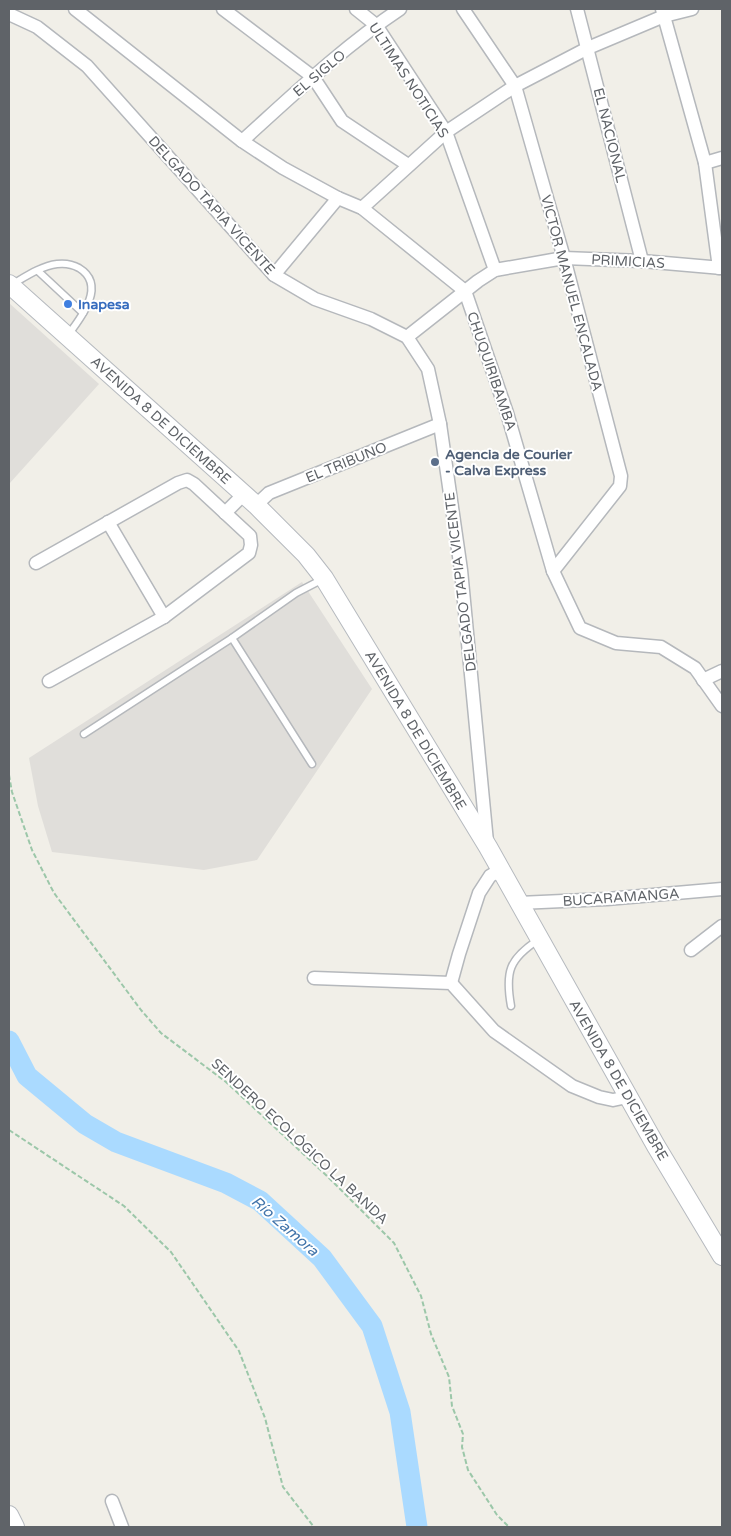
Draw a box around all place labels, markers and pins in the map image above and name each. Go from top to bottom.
place label: Inapesa [78,296,130,313]
marker: Inapesa [62,298,74,310]
place label: Agencia de Courier - Calva Express [445,446,573,479]
marker: Agencia de Courier - Calva Express [429,456,441,468]

